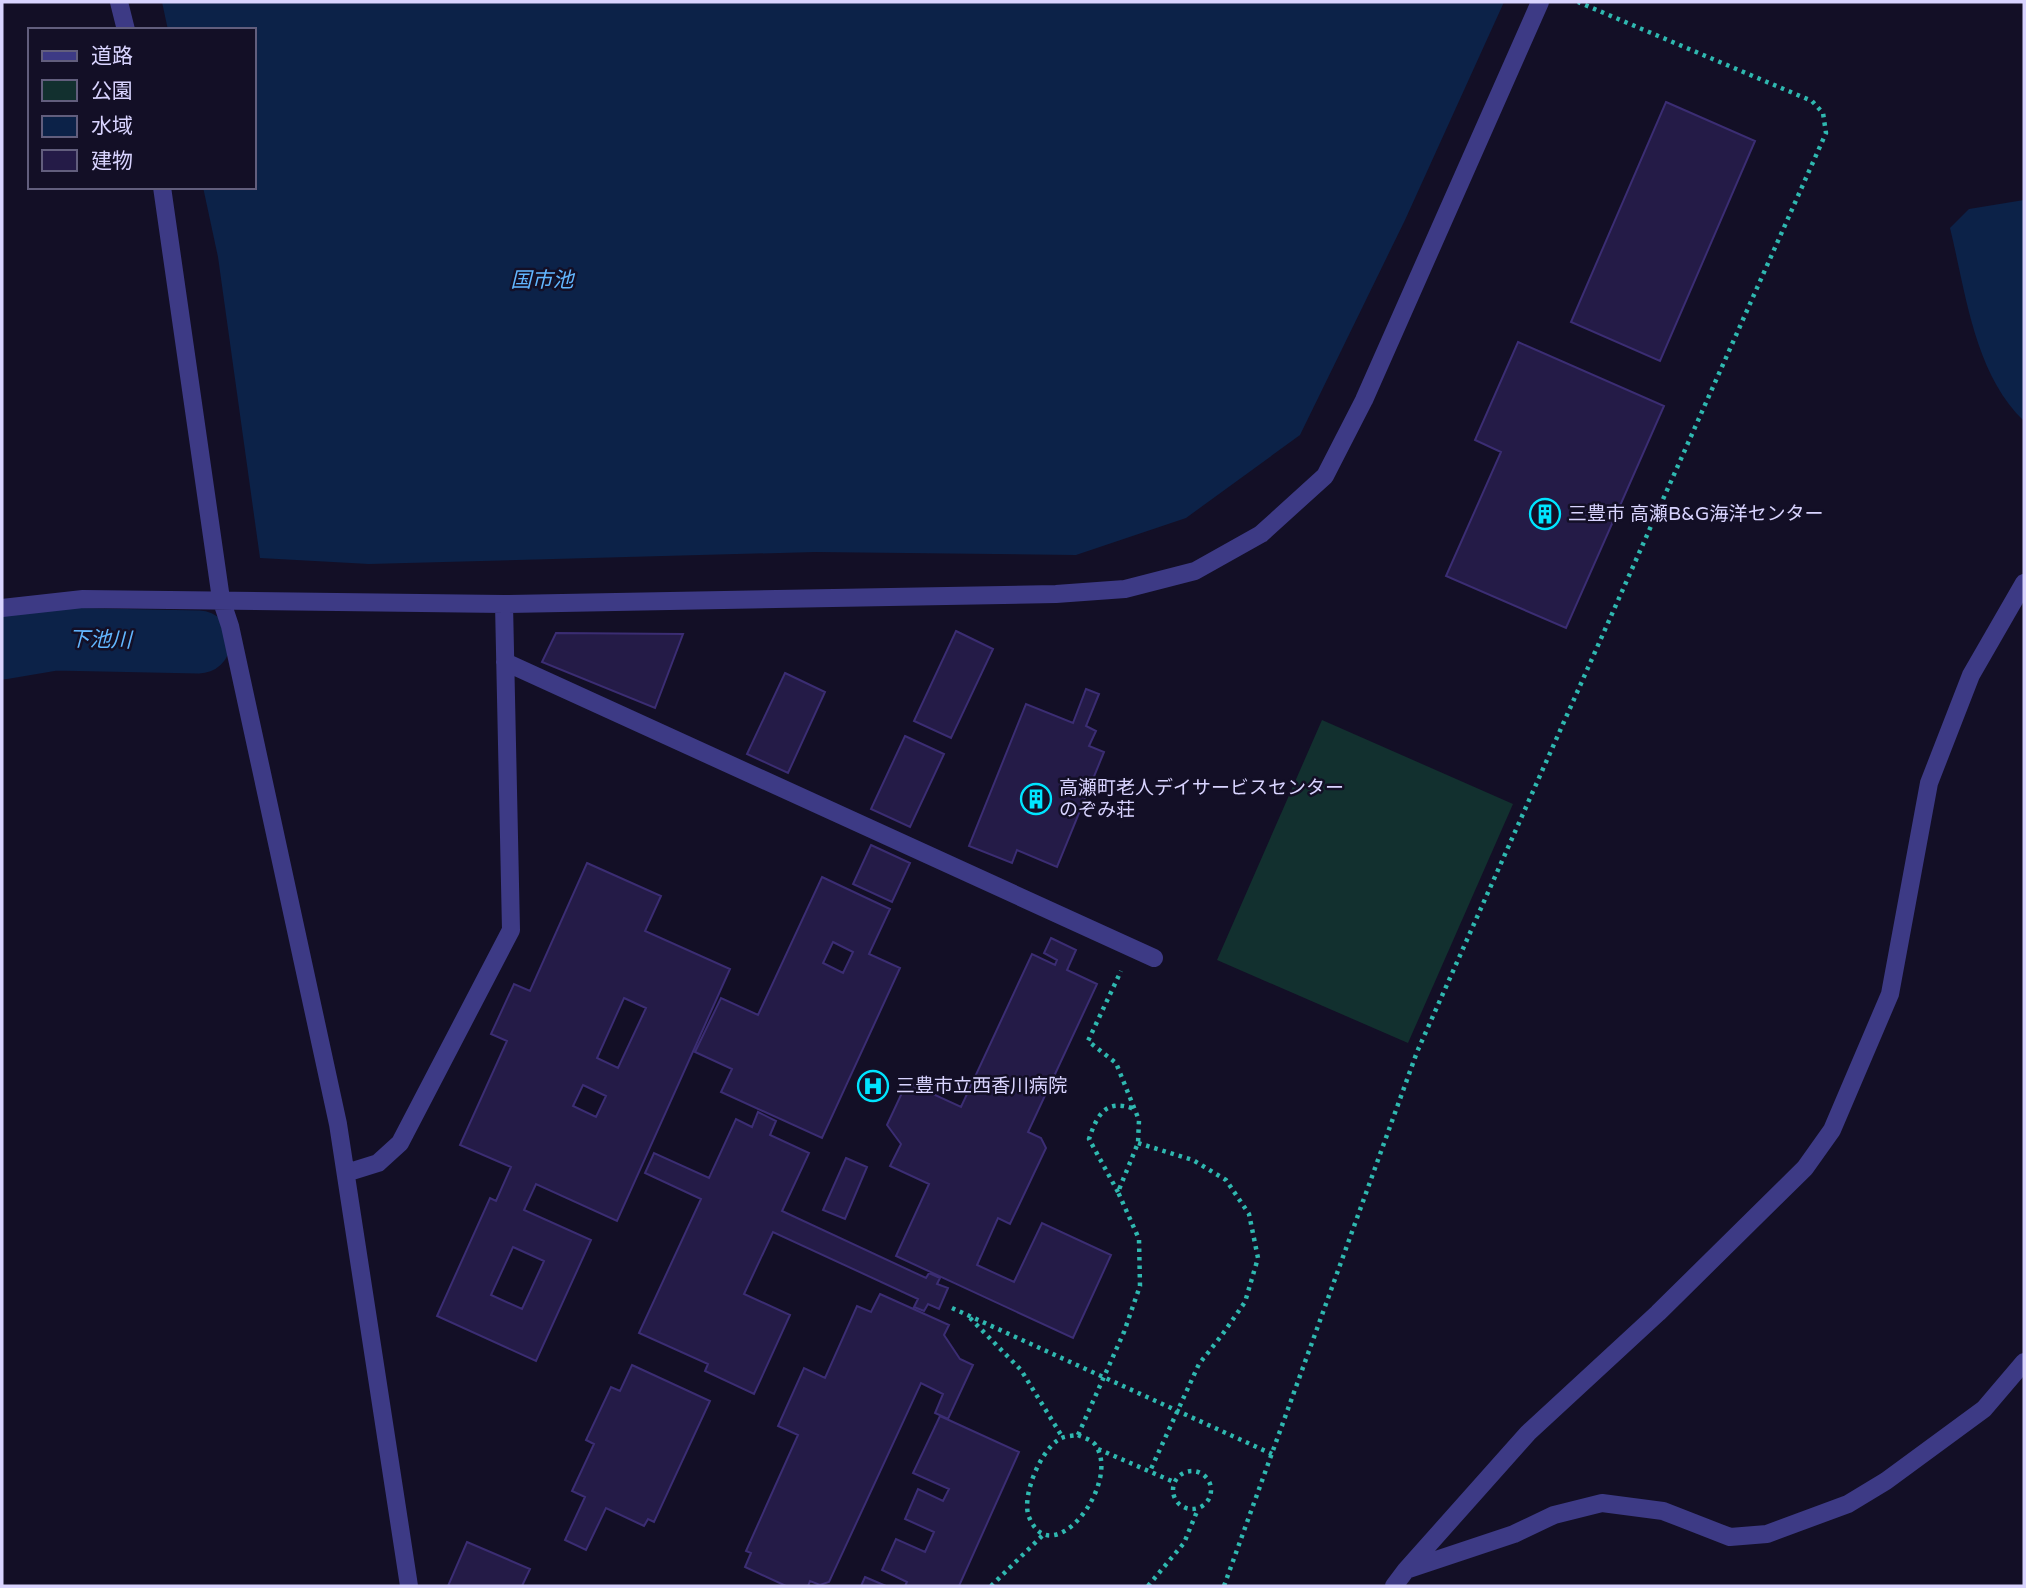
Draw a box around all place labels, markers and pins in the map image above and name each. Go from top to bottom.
building icon: 三豊市 高瀬B&G海洋センター [1528,497,1562,531]
place label: 三豊市 高瀬B&G海洋センター [1568,503,1823,525]
place label: 高瀬町老人デイサービスセンター のぞみ荘 [1059,777,1344,821]
building icon: 高瀬町老人デイサービスセンター のぞみ荘 [1019,782,1053,816]
hospital icon: 三豊市立西香川病院 [856,1069,890,1103]
place label: 三豊市立西香川病院 [896,1075,1067,1097]

